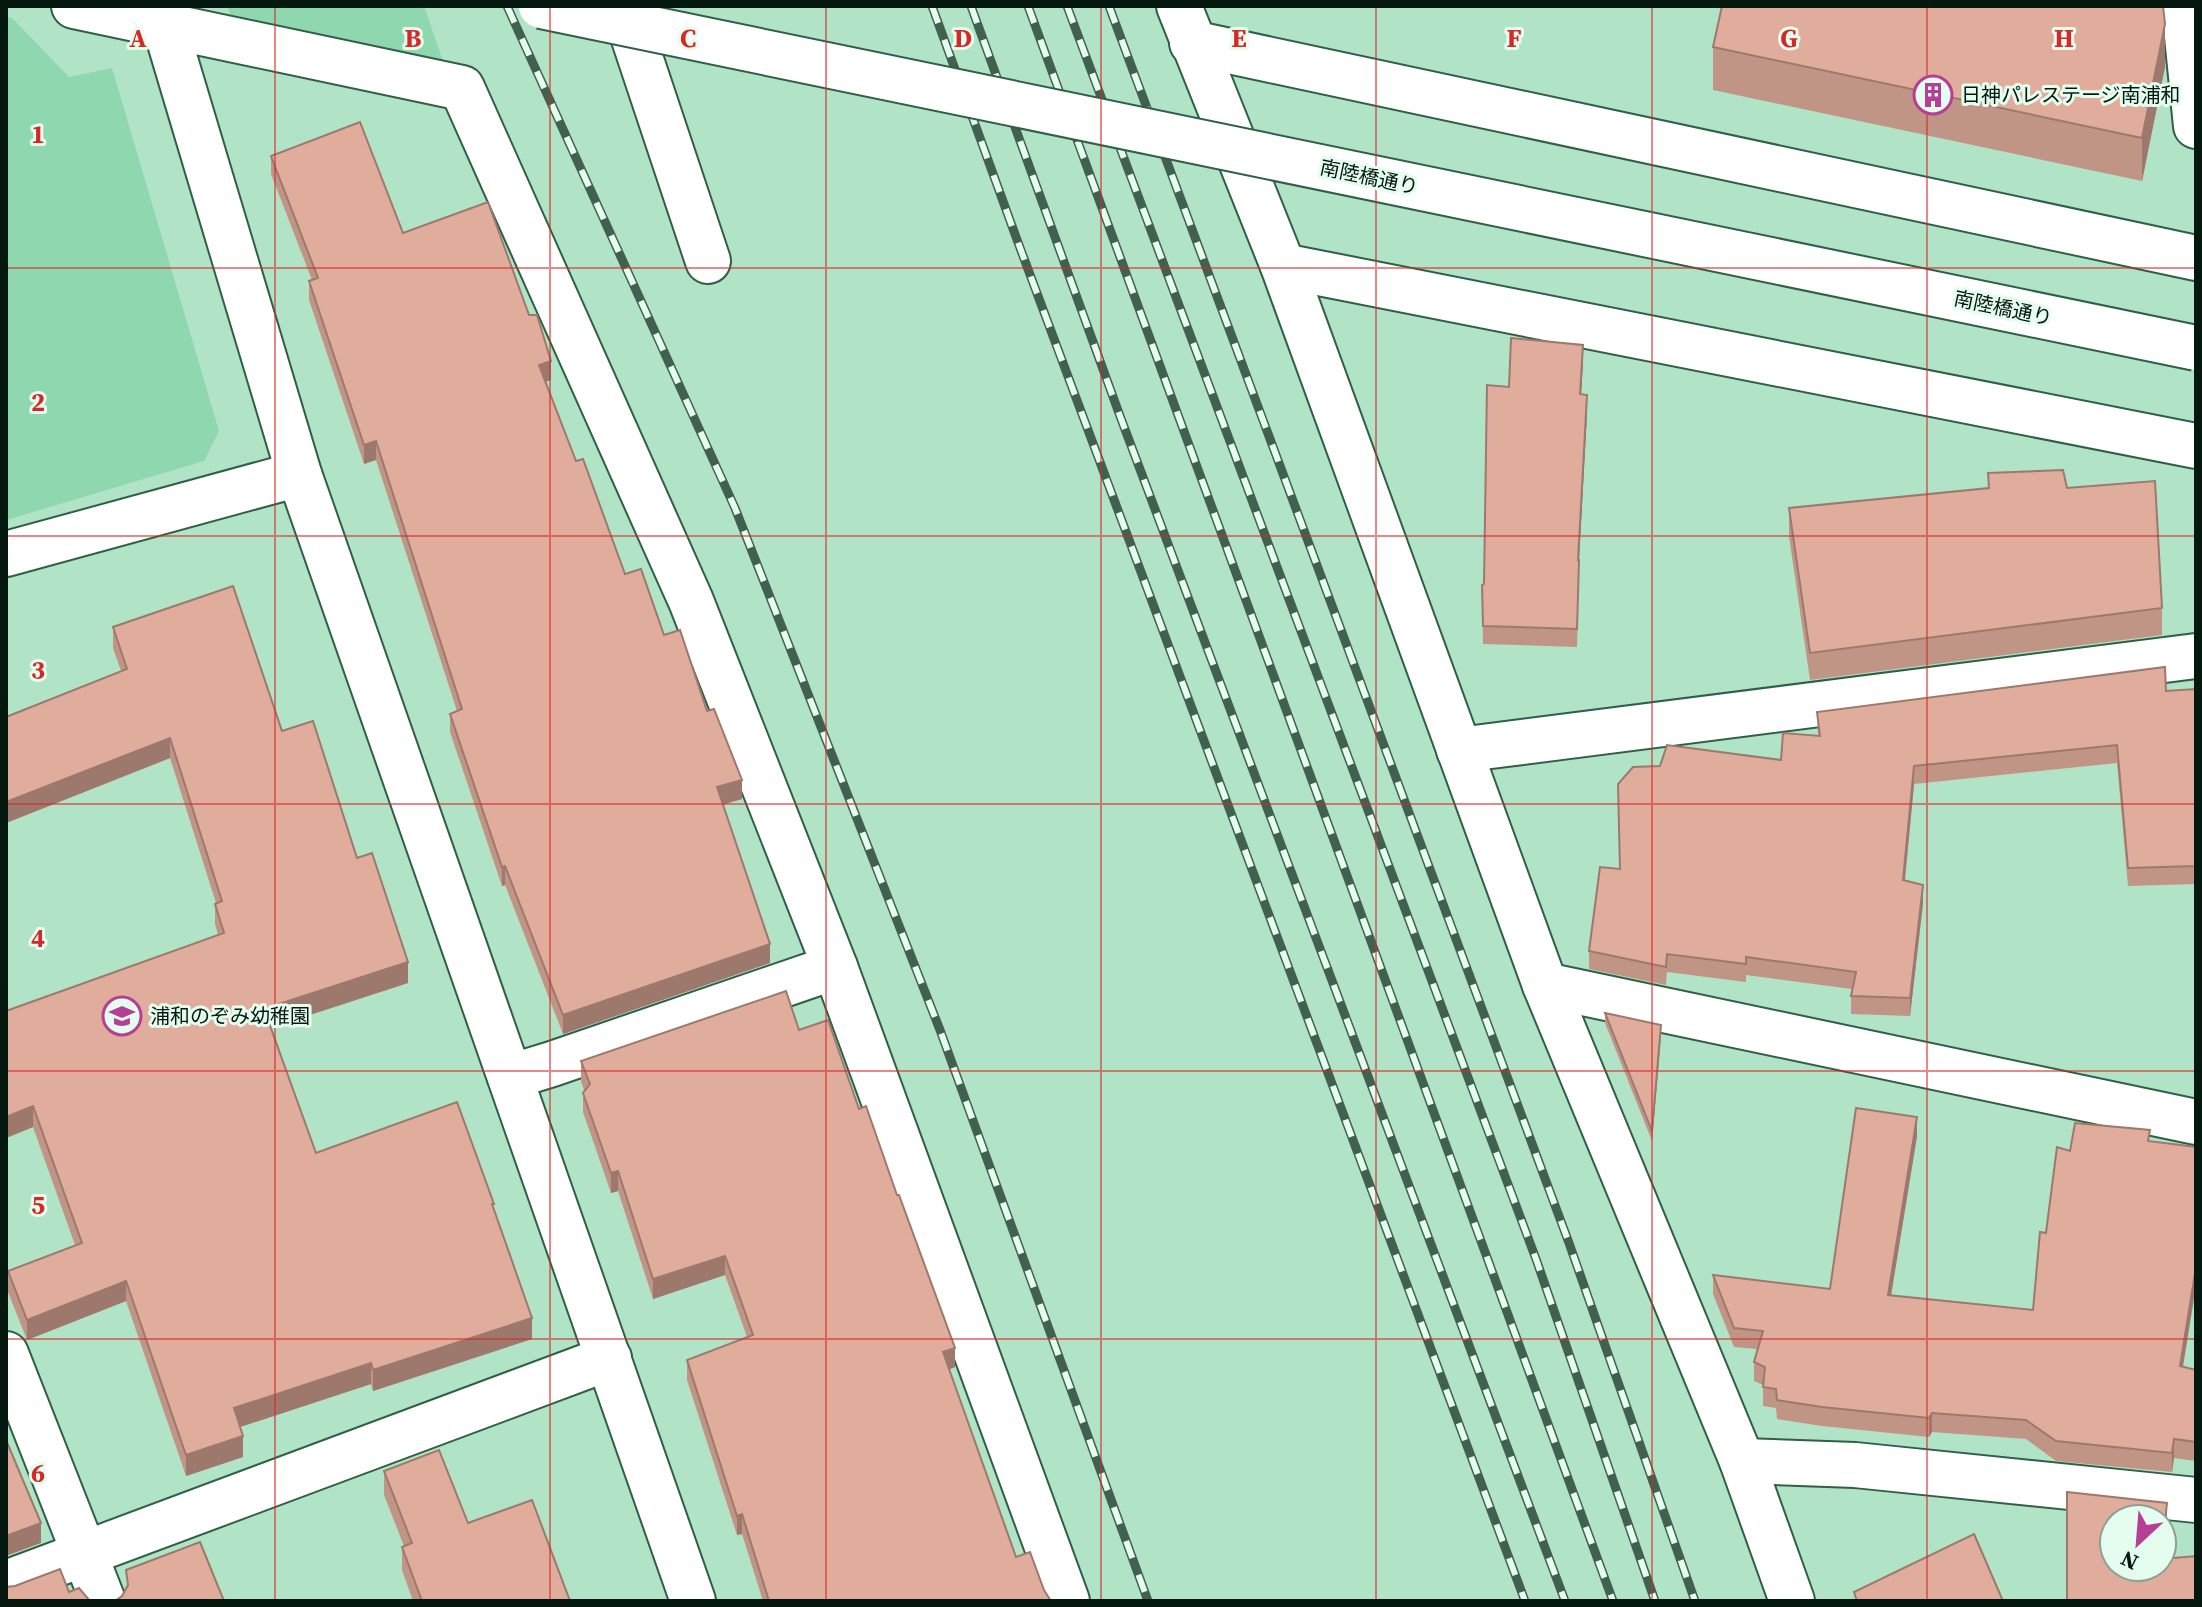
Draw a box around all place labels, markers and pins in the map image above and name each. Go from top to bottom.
building icon: 日神パレステージ南浦和 [1912,74,1954,116]
place label: 日神パレステージ南浦和 [1961,81,2181,109]
school or university icon: 浦和のぞみ幼稚園 [101,995,143,1037]
place label: 浦和のぞみ幼稚園 [150,1002,310,1030]

